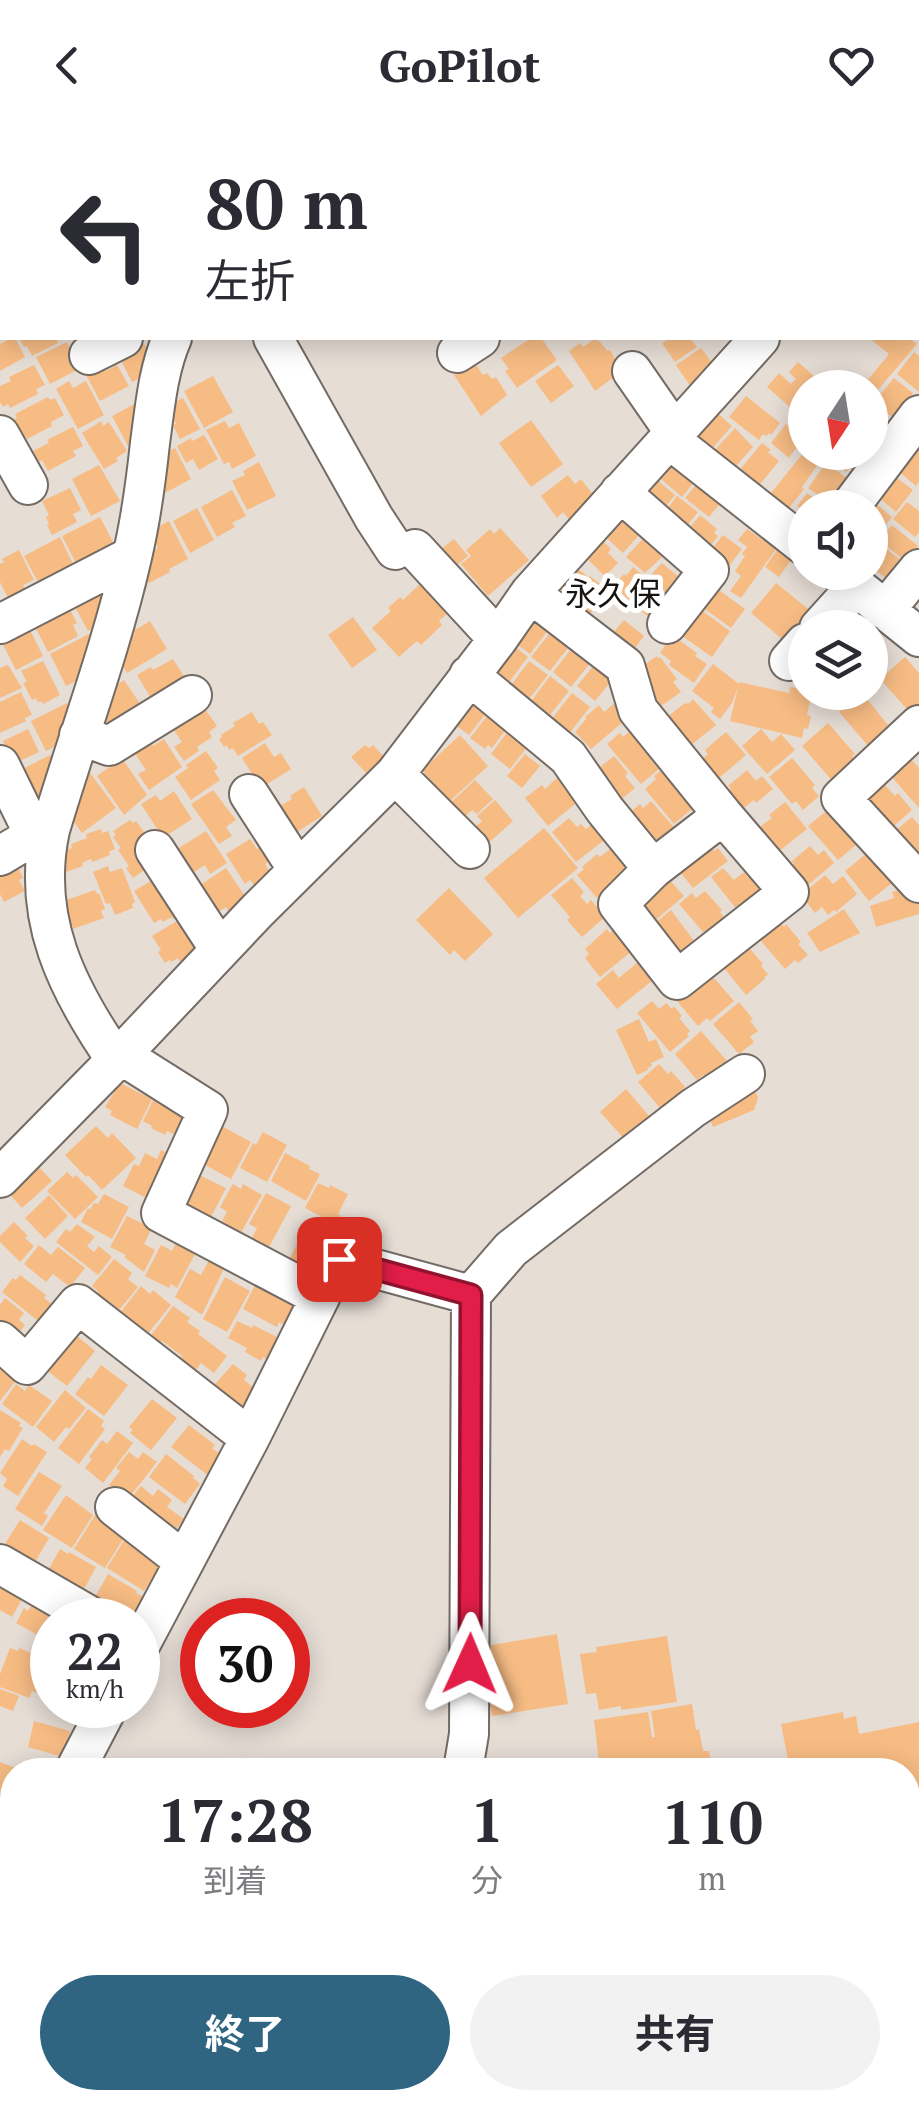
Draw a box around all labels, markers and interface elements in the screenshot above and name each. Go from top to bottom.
text: GoPilot [379,35,540,95]
icon: back [40,38,95,93]
icon: heart [824,38,879,93]
text: 80 m [205,156,368,249]
icon: left [40,170,170,300]
text: 左折 [205,250,295,310]
north arrow [788,370,888,470]
map controls [788,370,888,710]
button: sound [788,490,888,590]
district label: 永久保 [565,572,661,614]
button: layers [788,610,888,710]
pin [297,1217,382,1302]
icon: arrive [312,1232,367,1287]
speed limit sign: 30 [180,1598,310,1728]
position arrow [418,1612,522,1716]
text: 22 [67,1618,123,1684]
text: km/h [66,1672,124,1705]
text: 17:28 [157,1780,313,1859]
text: 1 [470,1780,504,1859]
text: 110 [661,1782,763,1861]
text: m [698,1857,726,1899]
text: 到着 [203,1859,267,1901]
text: 分 [471,1859,503,1901]
button: 終了 [40,1975,450,2090]
button: 共有 [470,1975,880,2090]

